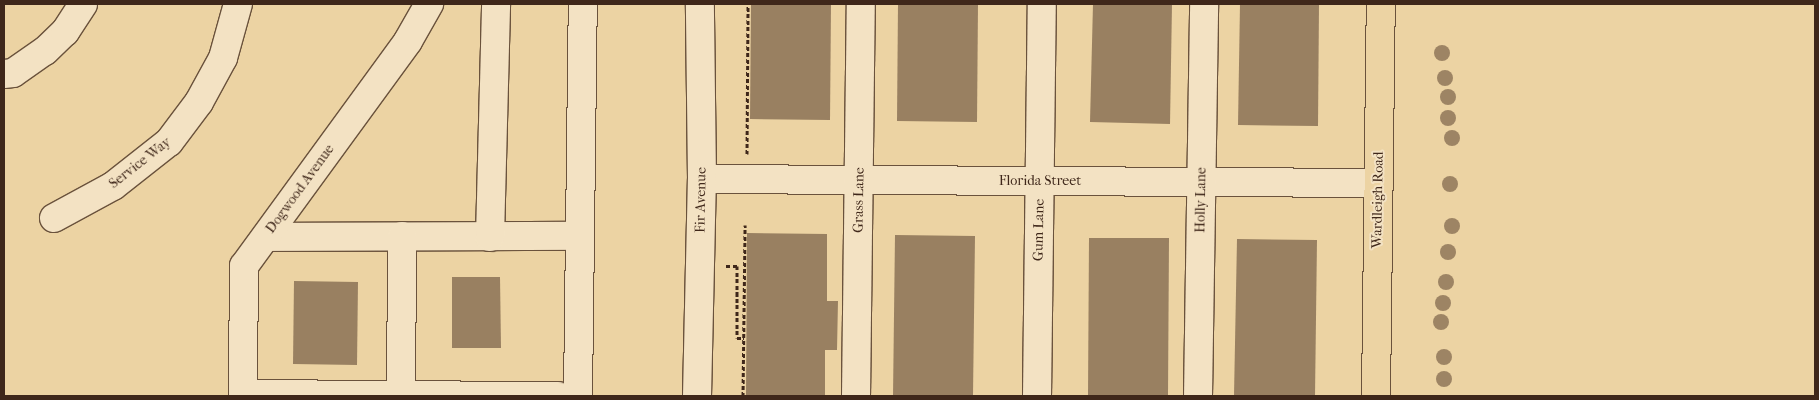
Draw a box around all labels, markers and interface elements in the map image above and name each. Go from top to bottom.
street label: Service Way [106,134,174,192]
street label: Dogwood Avenue [262,141,338,237]
street label: Wardleigh Road [1369,151,1387,249]
street label: Fir Avenue [692,167,710,233]
street label: Grass Lane [850,167,868,233]
street label: Holly Lane [1192,167,1210,233]
street label: Florida Street [999,173,1081,189]
street label: Gum Lane [1030,199,1048,261]

